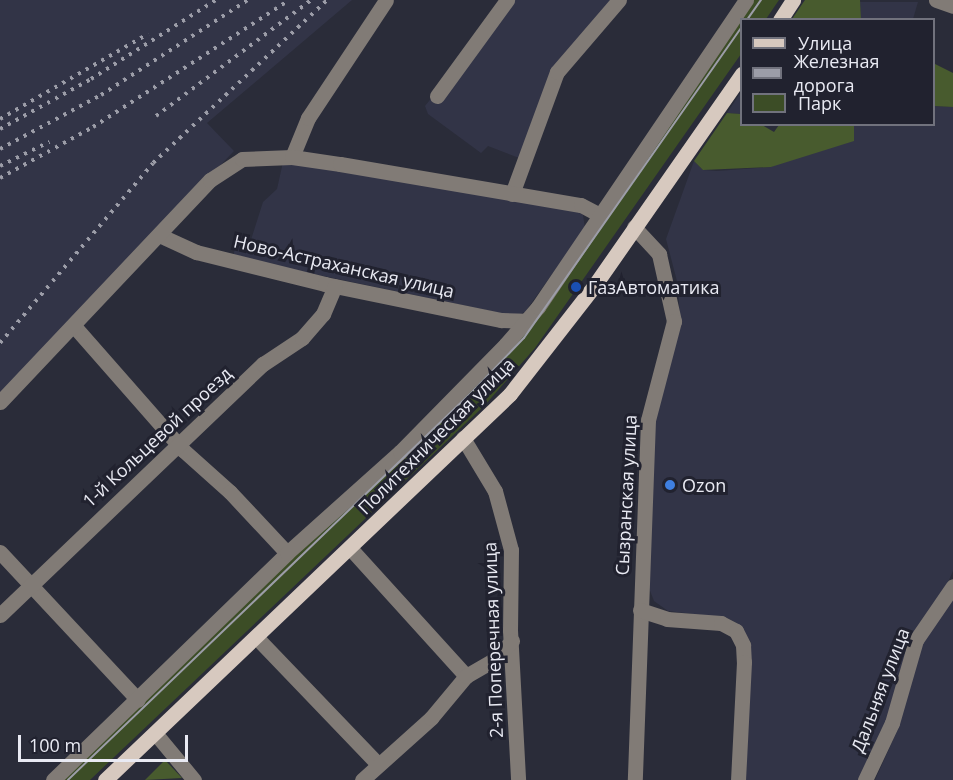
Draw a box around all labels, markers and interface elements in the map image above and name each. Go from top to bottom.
legend [740,18,935,126]
text: Улица [798,31,852,55]
text: Железная дорога [794,49,879,97]
text: Парк [798,91,841,115]
street label: Ново-Астраханская улица [231,230,457,302]
place label: ГазАвтоматика [588,276,720,298]
marker: ГазАвтоматика [569,280,583,294]
street label: Политехническая улица [353,353,519,519]
street label: 1-й Кольцевой проезд [78,362,236,512]
street label: Сызранская улица [611,414,641,576]
place label: Ozon [682,474,726,496]
marker: Ozon [663,478,677,492]
street label: 2-я Поперечная улица [479,542,507,738]
street label: Дальняя улица [846,625,914,755]
scale bar [21,723,190,761]
text: 100 m [29,733,81,757]

